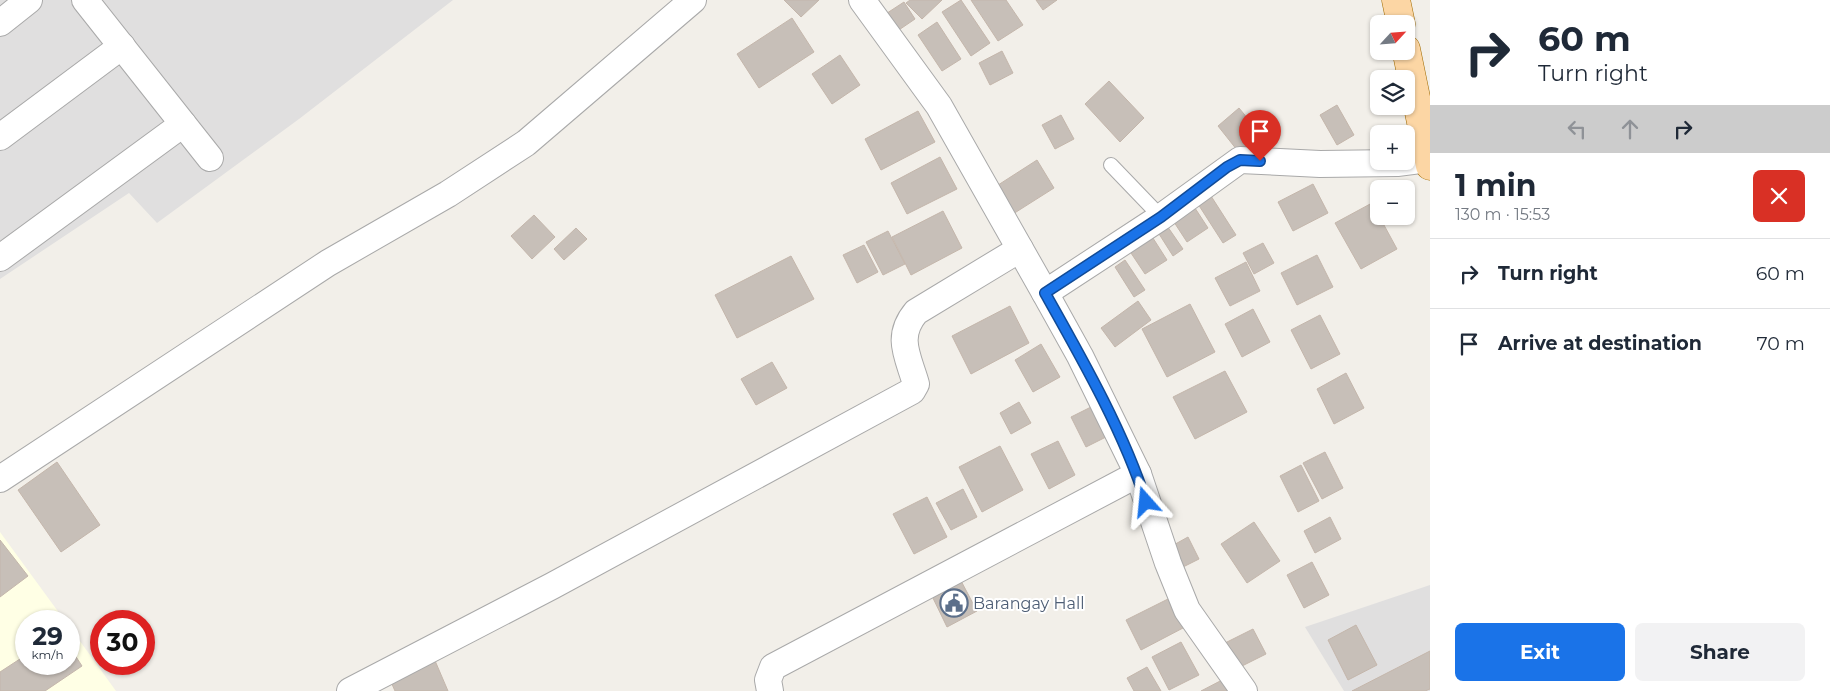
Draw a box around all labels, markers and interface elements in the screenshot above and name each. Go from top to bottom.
north arrow [1370,15,1415,60]
map controls [1370,15,1415,225]
text: 60 m [1538,17,1631,60]
icon: right [1455,20,1520,85]
text: Turn right [1538,60,1648,87]
button: layers [1370,70,1415,115]
pin [1239,110,1281,161]
icon: left [1563,115,1591,143]
icon: ahead [1616,115,1644,143]
icon: right [1669,115,1697,143]
icon: arrive [1246,117,1274,145]
button: + [1370,125,1415,170]
text: 1 min [1455,167,1536,204]
button: close [1753,170,1805,222]
button: − [1370,180,1415,225]
text: 130 m · 15:53 [1455,205,1550,224]
icon: right [1455,260,1483,288]
text: Turn right [1498,262,1598,285]
text: 60 m [1756,262,1805,285]
icon: arrive [1455,330,1483,358]
text: Arrive at destination [1498,332,1702,355]
text: 70 m [1756,332,1805,355]
position arrow [1119,475,1171,527]
public building icon: Barangay Hall [939,588,969,618]
place label: Barangay Hall [973,594,1085,613]
speed limit sign: 30 [90,610,155,675]
text: 29 [32,621,63,651]
button: Exit [1455,623,1625,681]
button: Share [1635,623,1805,681]
text: km/h [31,647,64,662]

